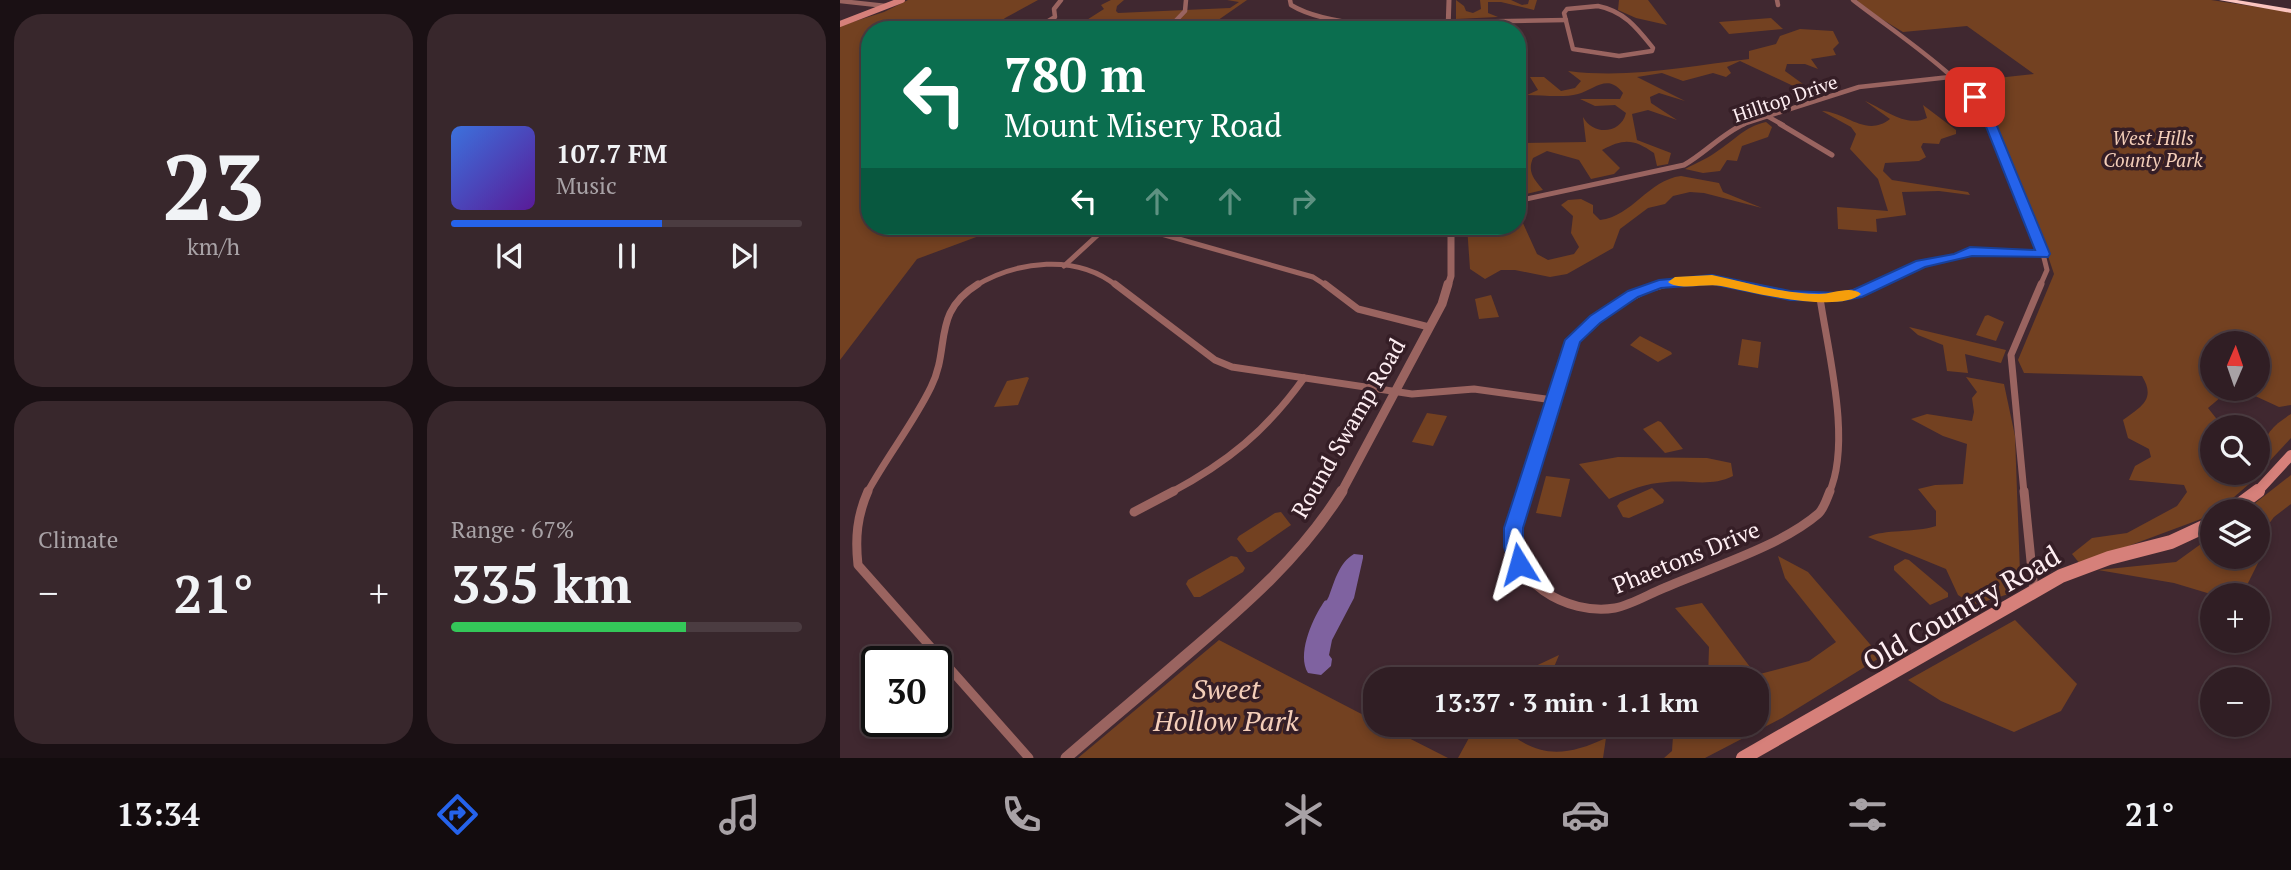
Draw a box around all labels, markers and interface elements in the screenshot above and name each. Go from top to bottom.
text: 780 m [1004,41,1146,106]
icon: left [889,49,980,140]
pin [1945,67,2005,127]
street label: Hilltop Drive [1729,68,1841,128]
icon: arrive [1956,78,1994,116]
text: Mount Misery Road [1004,104,1282,146]
text: 23 [162,125,265,246]
park label: West Hills County Park [2103,125,2204,172]
text: 107.7 FM [556,136,667,170]
text: Music [556,170,617,201]
icon: left [1065,182,1103,220]
icon: ahead [1138,182,1176,220]
icon: ahead [1211,182,1249,220]
icon: right [1284,182,1322,220]
text: km/h [187,231,240,262]
icon: previous [491,237,529,275]
icon: pause [608,237,646,275]
icon: next [725,237,763,275]
north arrow [2200,331,2270,401]
map controls [2200,331,2270,737]
street label: Round Swamp Road [1284,332,1412,523]
button: search [2200,415,2270,485]
button: layers [2200,499,2270,569]
street label: Phaetons Drive [1608,513,1764,601]
text: Range · 67% [451,514,574,545]
text: Climate [38,524,118,555]
position arrow [1482,527,1556,601]
street label: Old Country Road [1856,536,2066,680]
text: 335 km [451,549,632,618]
text: 21° [173,559,254,628]
text: − [38,568,58,618]
text: + [369,568,389,618]
button: + [2200,583,2270,653]
speed limit sign: 30 [861,646,952,737]
button: − [2200,667,2270,737]
park label: Sweet Hollow Park [1152,670,1299,739]
text: 13:37 · 3 min · 1.1 km [1433,685,1699,719]
icon: directions [433,790,482,839]
icon: music [715,790,764,839]
icon: phone [997,790,1046,839]
icon: climate [1279,790,1328,839]
icon: car [1561,790,1610,839]
icon: filters [1843,790,1892,839]
text: 13:34 [117,793,200,835]
text: 21° [2125,793,2174,835]

